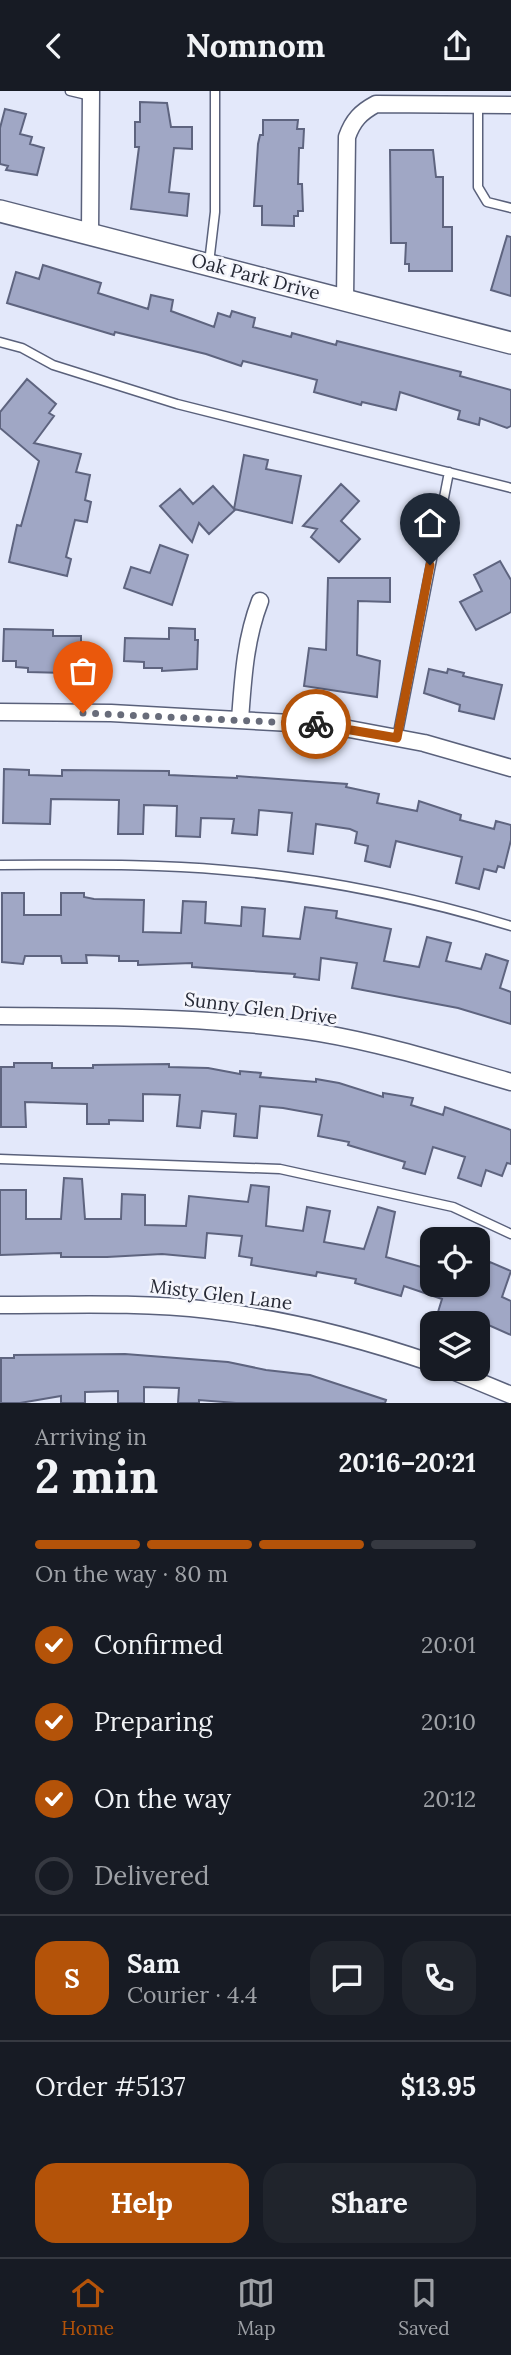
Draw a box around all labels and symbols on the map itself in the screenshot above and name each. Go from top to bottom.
street label: Oak Park Drive [189,247,323,305]
pin [400,493,460,565]
pin [53,641,113,713]
courier [281,689,351,759]
street label: Sunny Glen Drive [183,987,339,1029]
street label: Misty Glen Lane [148,1273,294,1315]

